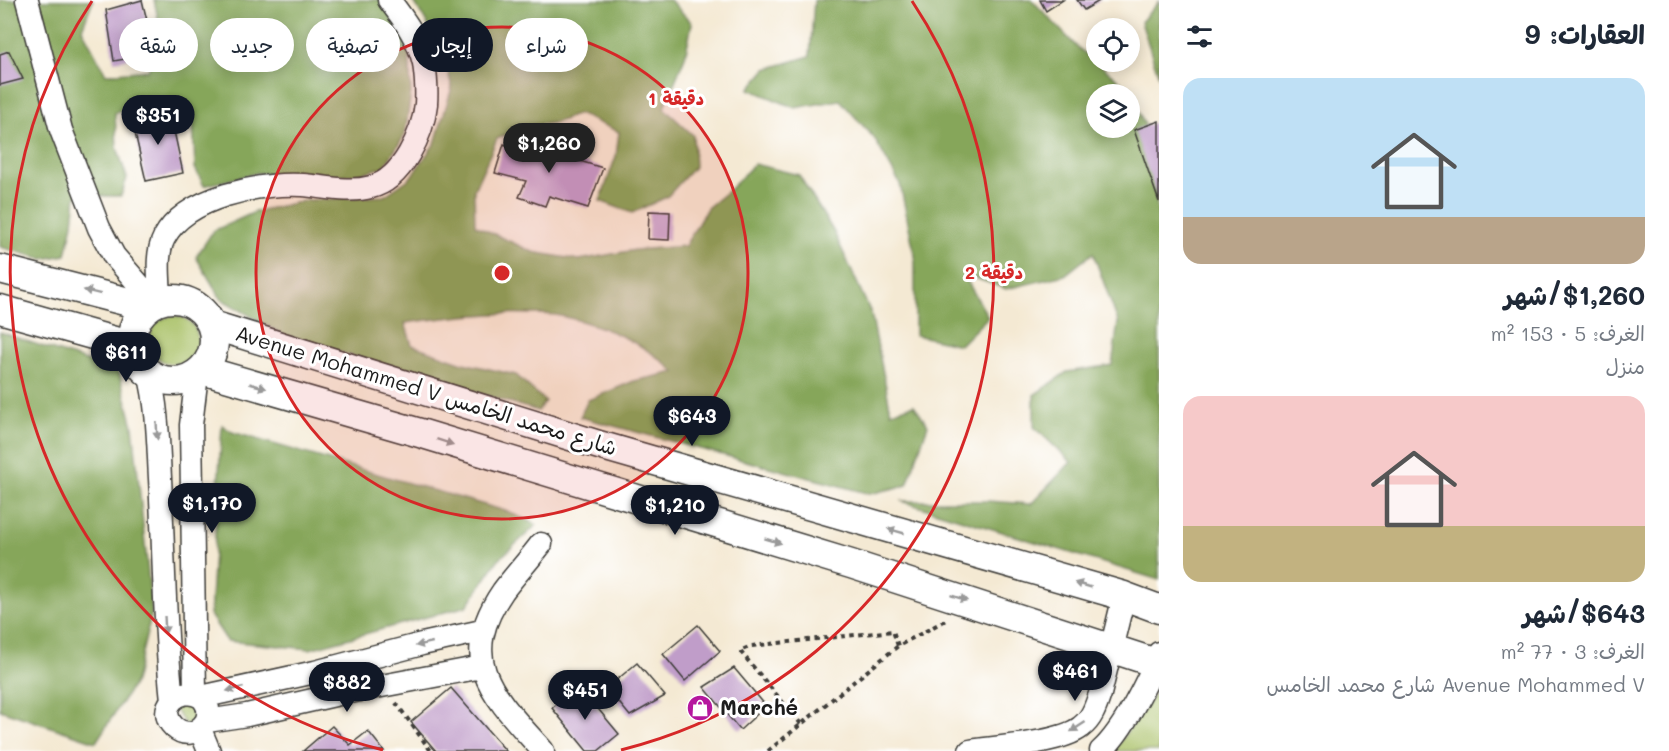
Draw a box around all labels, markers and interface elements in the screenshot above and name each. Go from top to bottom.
text: العقارات: 9 [1525,17,1645,51]
chip: شقة [119,18,198,72]
chip: جديد [210,18,294,72]
chip: تصفية [306,18,400,72]
chip: إيجار [412,18,493,72]
chip: شراء [505,18,588,72]
map controls [1086,18,1140,138]
button: locate [1086,18,1140,72]
icon: filters [1183,20,1216,53]
button: layers [1086,84,1140,138]
text: 1 دقيقة [648,86,704,110]
pin: $351 [122,95,194,146]
text: $351 [136,101,180,127]
icon: home [1360,117,1468,225]
pin: $1,260 [500,123,598,174]
text: $1,260 [517,129,581,155]
text: 2 دقيقة [965,260,1023,284]
centre of rings [492,263,512,283]
text: $1,260/شهر [1504,278,1645,312]
one-way arrow [83,287,101,296]
street label: Avenue Mohammed V شارع محمد الخامس [232,319,620,463]
text: الغرف: 5 · 153 m² [1491,320,1645,346]
pin: $611 [90,332,162,383]
text: $611 [105,338,147,364]
text: منزل [1606,353,1645,379]
one-way arrow [249,382,267,391]
pin: $643 [656,396,728,447]
text: $643 [667,402,717,428]
one-way arrow [152,421,162,440]
icon: home [1360,435,1468,543]
one-way arrow [436,437,454,447]
pin: $1,170 [163,483,261,534]
pin: $1,210 [626,485,724,536]
text: $1,170 [182,489,242,515]
text: $1,210 [645,491,705,517]
one-way arrow [887,526,905,535]
one-way arrow [764,537,782,546]
one-way arrow [1074,579,1092,589]
one-way arrow [950,594,968,603]
text: $643/شهر [1523,596,1645,630]
one-way arrow [161,616,170,635]
text: الغرف: 3 · 77 m² [1501,638,1645,664]
one-way arrow [415,639,434,649]
pin: $461 [1039,651,1111,702]
text: $461 [1052,657,1098,683]
pin: $882 [311,662,383,713]
text: $882 [323,668,371,694]
pin: $451 [549,670,621,721]
text: Avenue Mohammed V شارع محمد الخامس [1267,671,1645,697]
text: $451 [562,676,608,702]
one-way arrow [226,684,244,694]
shop icon: Marché [685,693,715,723]
place label: Marché [720,693,798,720]
one-way arrow [1069,722,1086,733]

